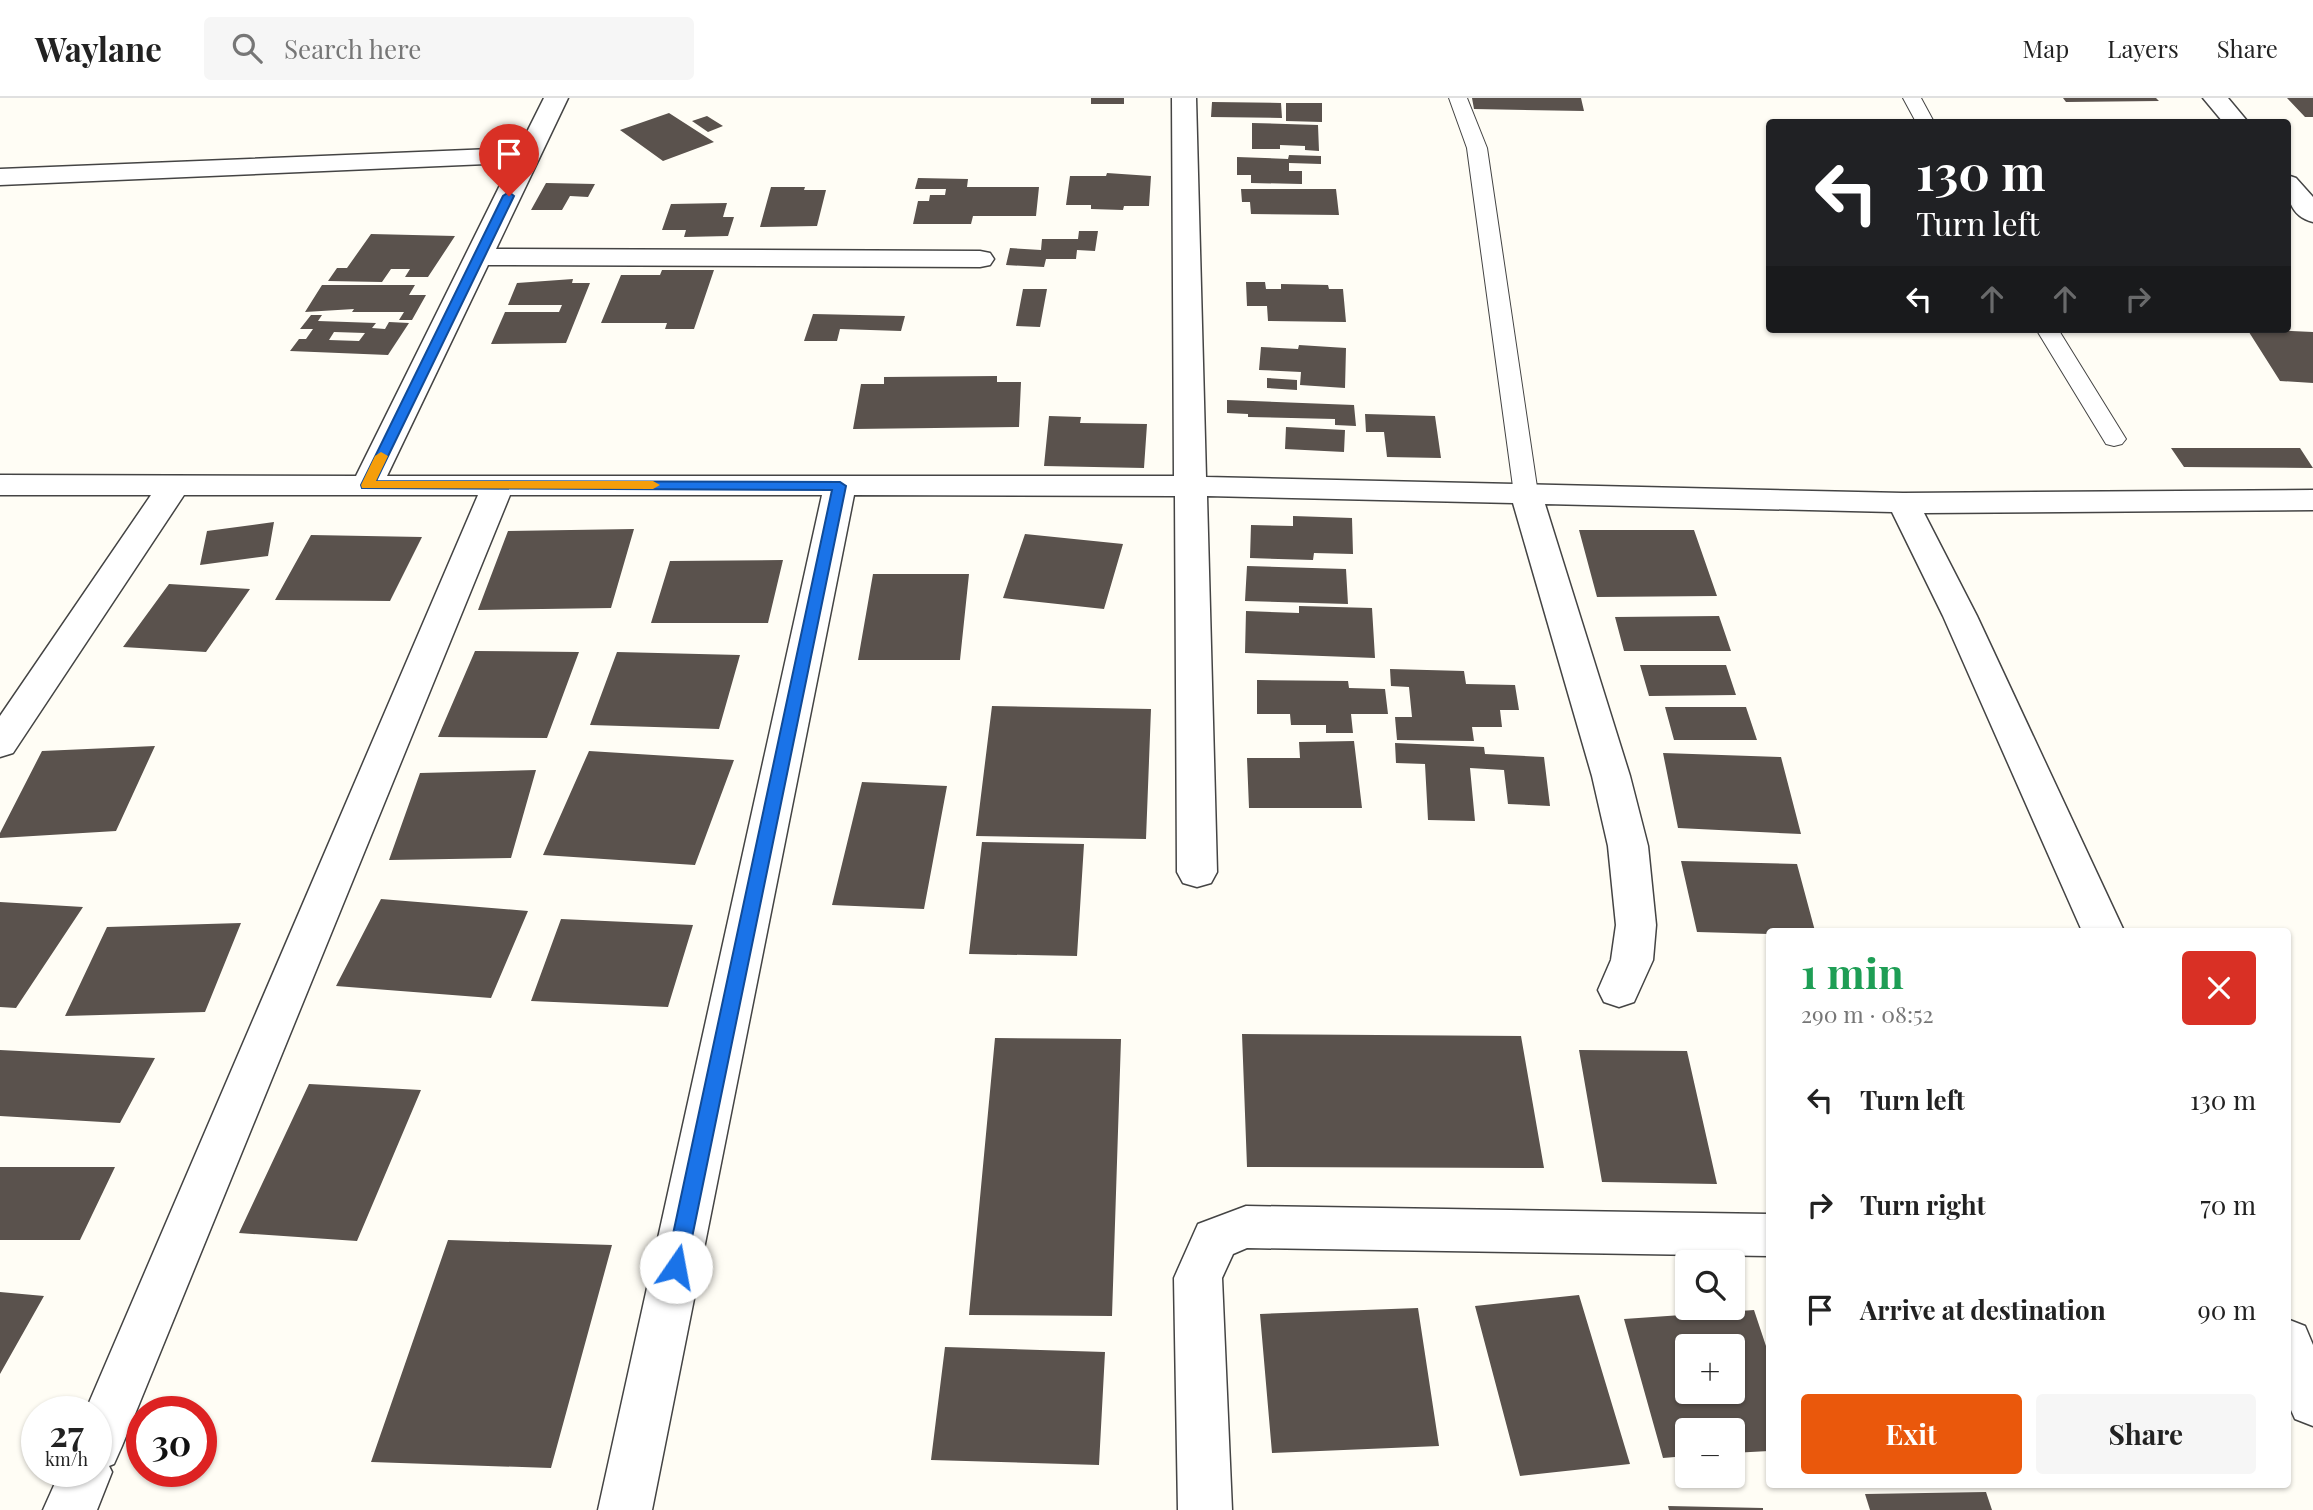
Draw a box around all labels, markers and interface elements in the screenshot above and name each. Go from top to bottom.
search box [204,17,694,80]
text: Waylane [35,26,162,70]
icon: search [228,29,266,67]
text: Search here [284,31,421,66]
text: Map [2023,32,2069,64]
text: Layers [2107,32,2179,64]
text: Share [2217,32,2278,64]
pin [479,124,539,196]
icon: arrive [490,135,528,173]
text: 130 m [1916,138,2046,203]
icon: left [1801,147,1892,238]
text: Turn left [1916,201,2040,244]
icon: left [1900,280,1938,318]
icon: ahead [1973,280,2011,318]
icon: ahead [2046,280,2084,318]
icon: right [2119,280,2157,318]
text: 1 min [1801,944,1904,1000]
button: close [2182,951,2256,1025]
text: 290 m · 08:52 [1801,998,1934,1029]
icon: left [1801,1081,1839,1119]
text: Turn left [1860,1082,1965,1117]
text: 130 m [2190,1082,2256,1117]
icon: right [1801,1186,1839,1224]
text: Turn right [1860,1187,1986,1222]
text: 70 m [2200,1187,2256,1222]
position arrow [639,1230,713,1304]
map controls [1675,1250,1745,1488]
button: search [1675,1250,1745,1320]
icon: arrive [1801,1291,1839,1329]
text: Arrive at destination [1860,1292,2106,1327]
text: 90 m [2198,1292,2256,1327]
button: + [1675,1334,1745,1404]
button: Exit [1801,1394,2022,1474]
button: Share [2036,1394,2256,1474]
speed limit sign: 30 [126,1396,217,1487]
text: 27 [49,1409,84,1456]
button: − [1675,1418,1745,1488]
text: km/h [45,1447,88,1471]

